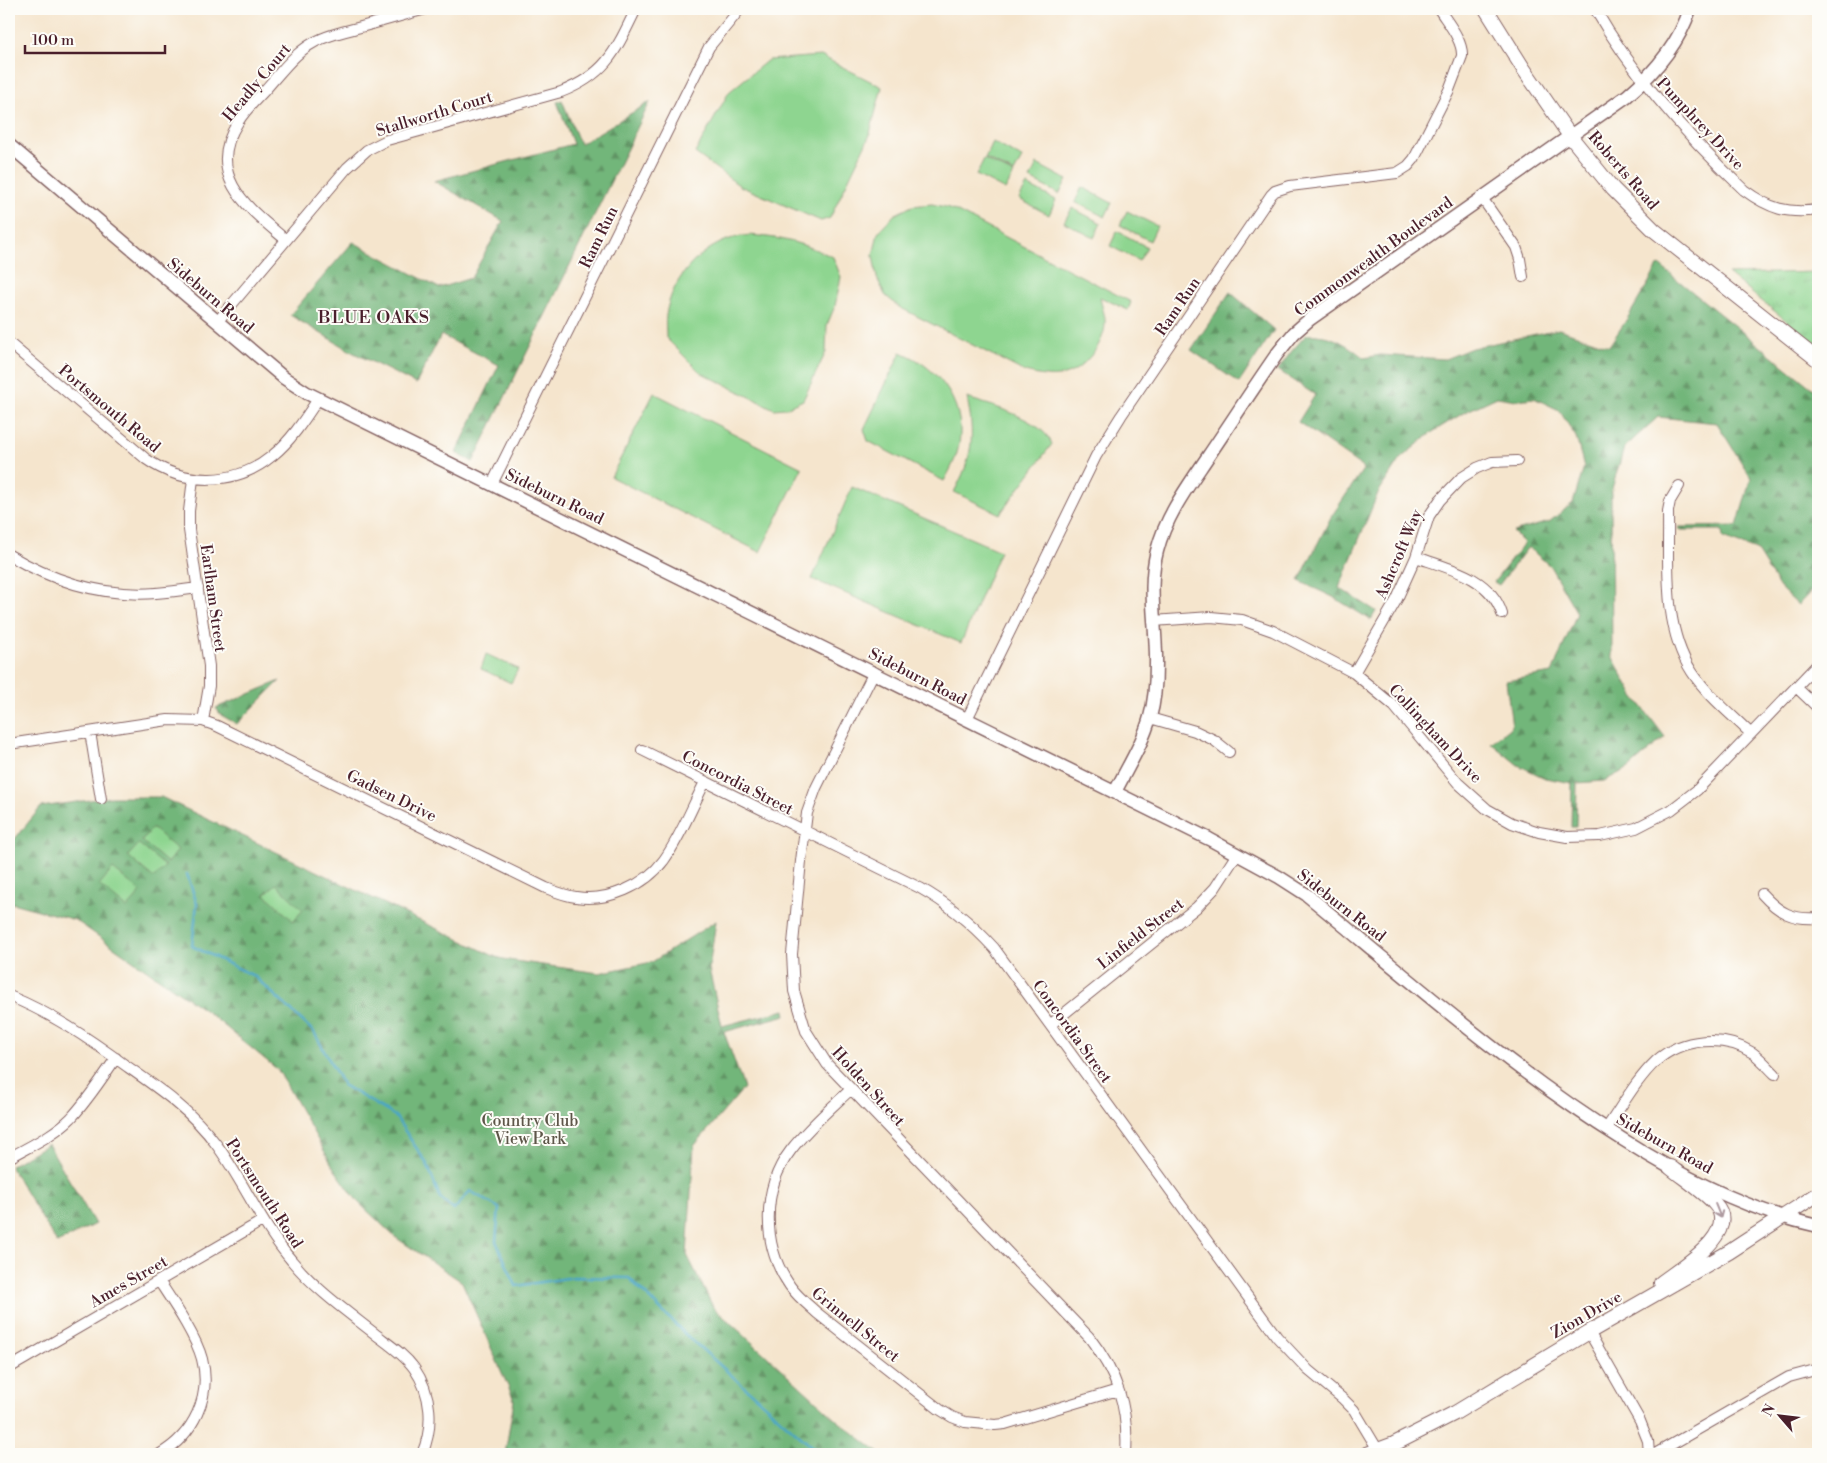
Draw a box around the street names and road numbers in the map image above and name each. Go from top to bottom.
street label: Headly Court [218,39,296,126]
street label: Pumphrey Drive [1652,73,1748,174]
street label: Stallworth Court [374,87,495,141]
street label: Roberts Road [1584,127,1663,214]
street label: Commonwealth Boulevard [1290,193,1457,321]
street label: Ram Run [575,203,623,272]
street label: Sideburn Road [163,254,258,338]
street label: Ram Run [1151,273,1205,340]
street label: Portsmouth Road [54,360,164,457]
street label: Sideburn Road [502,464,607,529]
street label: Ashcroft Way [1371,506,1427,603]
street label: Earlham Street [196,543,231,654]
street label: Sideburn Road [865,644,970,710]
street label: Collingham Drive [1384,680,1486,787]
street label: Concordia Street [678,746,797,820]
street label: Gadsen Drive [343,766,440,826]
street label: Sideburn Road [1293,865,1390,947]
street label: Linfield Street [1094,894,1188,974]
street label: Concordia Street [1028,976,1117,1087]
street label: Holden Street [827,1043,909,1131]
street label: Sideburn Road [1613,1109,1716,1179]
street label: Portsmouth Road [221,1135,307,1252]
street label: Ames Street [85,1251,171,1313]
street label: Grinnell Street [807,1283,904,1367]
street label: Zion Drive [1548,1287,1625,1343]

